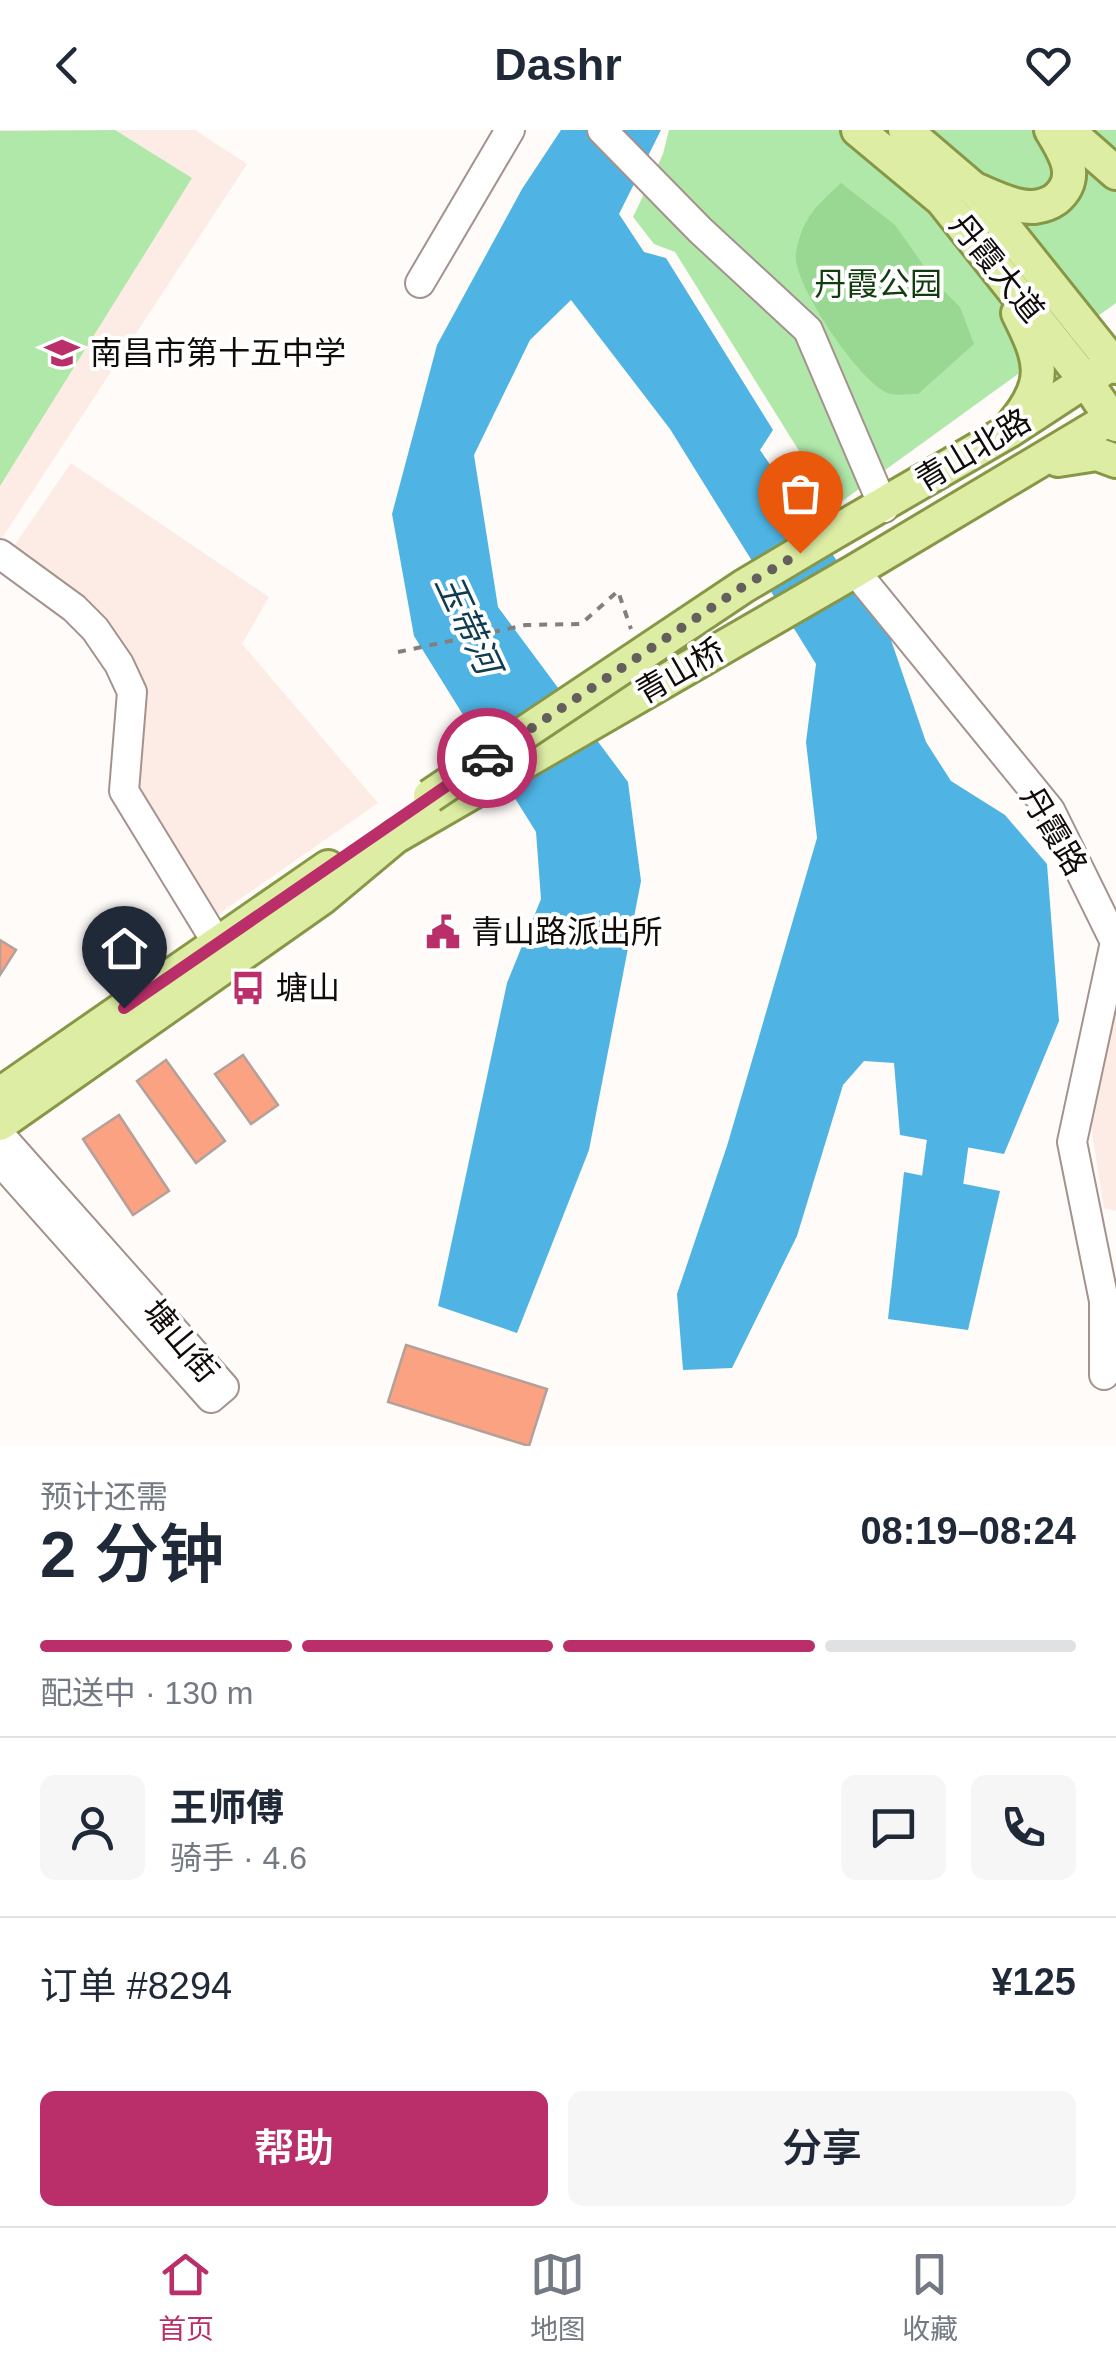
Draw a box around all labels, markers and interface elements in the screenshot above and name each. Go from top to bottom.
icon: back [40,38,95,93]
icon: heart [1021,38,1076,93]
text: Dashr [494,39,622,90]
street label: 丹霞大道 [943,207,1051,329]
park label: 丹霞公园 [814,266,942,302]
school or university icon: 南昌市第十五中学 [43,334,81,372]
place label: 南昌市第十五中学 [90,335,346,371]
street label: 青山北路 [909,402,1037,498]
pin [758,451,843,554]
icon: bag [773,466,828,521]
water label: 玉带河 [429,568,511,685]
street label: 青山桥 [629,631,731,711]
courier [437,708,537,808]
icon: car [460,731,515,786]
street label: 丹霞路 [1014,781,1094,881]
pin [82,906,167,1009]
public building icon: 青山路派出所 [424,913,462,951]
place label: 青山路派出所 [471,914,663,950]
icon: home [97,921,152,976]
bus stop icon: 塘山 [229,969,267,1007]
place label: 塘山 [276,970,340,1006]
street label: 塘山街 [136,1293,226,1389]
text: 预计还需 [40,1479,168,1515]
text: 08:19–08:24 [860,1510,1076,1552]
text: 2 分钟 [40,1518,224,1591]
text: 配送中 · 130 m [40,1675,253,1711]
button: person [40,1775,145,1880]
button: chat [841,1775,946,1880]
button: phone [971,1775,1076,1880]
text: 王师傅 [170,1787,284,1829]
text: 骑手 · 4.6 [170,1840,307,1876]
text: ¥125 [991,1961,1076,2003]
text: 订单 #8294 [40,1965,232,2007]
button: 帮助 [40,2091,548,2206]
button: 分享 [568,2091,1076,2206]
tab: 首页 [158,2247,214,2347]
tab: 地图 [530,2247,586,2347]
tab: 收藏 [902,2247,958,2347]

